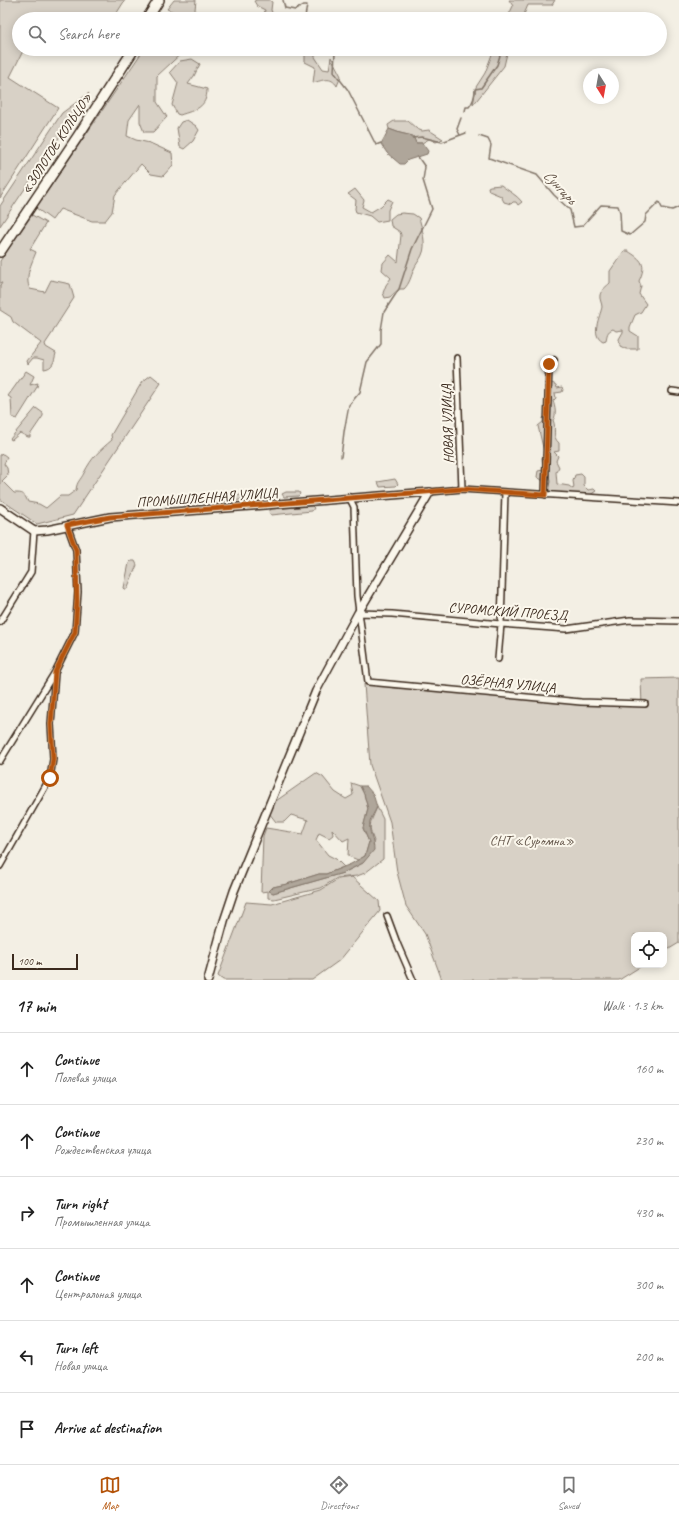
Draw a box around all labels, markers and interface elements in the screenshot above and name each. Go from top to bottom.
search box [12,12,667,56]
icon: search [26,23,48,45]
text: Search here [58,25,119,44]
north arrow [583,68,619,104]
street label: «ЗОЛОТОЕ КОЛЬЦО» [17,89,95,197]
water label: Сунгирь [539,166,582,210]
route end [540,355,558,373]
street label: НОВАЯ УЛИЦА [438,383,457,464]
street label: ПРОМЫШЛЕННАЯ УЛИЦА [136,484,279,511]
street label: СУРОМСКИЙ ПРОЕЗД [448,599,570,624]
street label: ОЗЁРНАЯ УЛИЦА [460,671,557,696]
route start [41,769,59,787]
park label: СНТ «Суромна» [490,832,574,849]
map controls [631,932,667,968]
button: locate [631,932,667,968]
scale bar [12,952,78,971]
text: 100 m [18,954,42,968]
text: 17 min [16,996,56,1017]
text: Walk · 1.3 km [602,998,663,1014]
text: Continue [54,1051,99,1070]
icon: ahead [16,1058,38,1080]
text: 160 m [635,1061,663,1077]
text: Полевая улица [54,1070,116,1086]
text: Continue [54,1123,99,1142]
icon: ahead [16,1130,38,1152]
text: 230 m [635,1133,663,1149]
text: Рождественская улица [54,1142,151,1158]
text: Turn right [54,1195,107,1214]
icon: right [16,1202,38,1224]
text: 430 m [635,1205,663,1221]
text: Промышленная улица [54,1214,150,1230]
text: Continue [54,1267,99,1286]
icon: ahead [16,1274,38,1296]
text: 300 m [635,1277,663,1293]
text: Центральная улица [54,1286,141,1302]
text: Turn left [54,1339,97,1358]
icon: left [16,1346,38,1368]
text: 200 m [635,1349,663,1365]
text: Новая улица [54,1358,107,1374]
icon: arrive [16,1418,38,1440]
text: Arrive at destination [54,1419,161,1438]
tab: Map [99,1474,121,1512]
tab: Directions [320,1474,359,1512]
tab: Saved [558,1474,580,1512]

